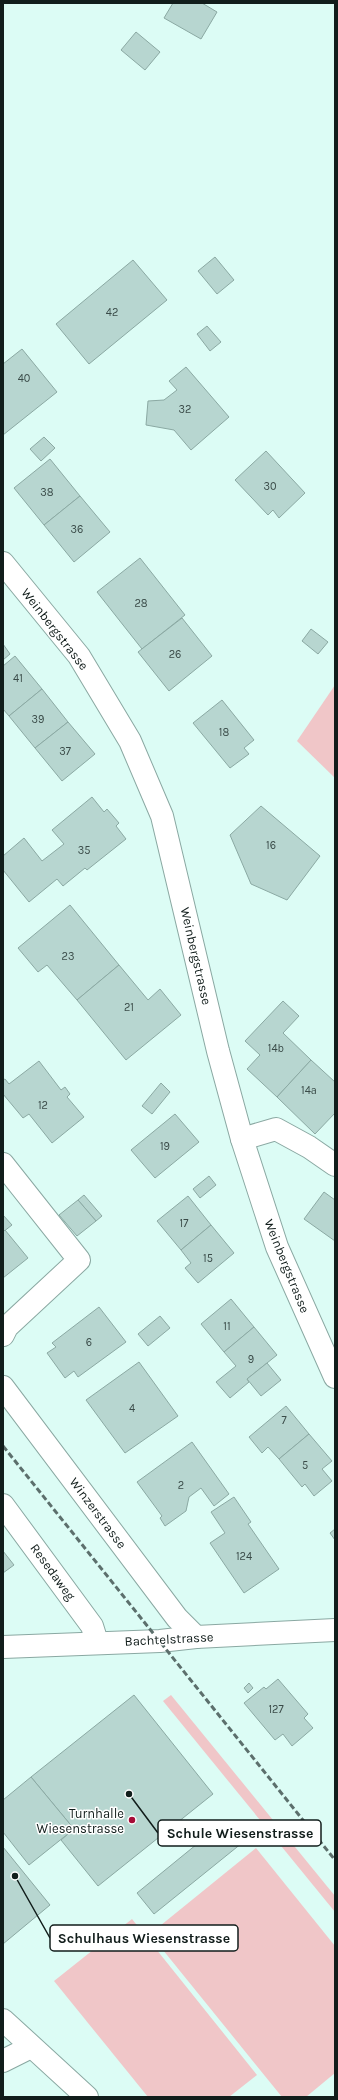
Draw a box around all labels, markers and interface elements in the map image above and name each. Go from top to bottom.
house number: 42 [106,306,118,319]
house number: 40 [18,372,30,385]
house number: 32 [179,403,191,416]
house number: 30 [263,480,277,493]
house number: 38 [40,486,54,499]
house number: 36 [71,523,83,536]
street label: Weinbergstrasse [18,585,92,673]
house number: 28 [134,597,148,610]
house number: 26 [169,648,181,661]
house number: 41 [13,672,23,685]
house number: 39 [32,713,44,726]
house number: 18 [219,726,229,739]
house number: 37 [59,745,71,758]
house number: 16 [266,839,276,852]
house number: 35 [78,844,90,857]
street label: Weinbergstrasse [177,906,215,1007]
house number: 23 [62,950,74,963]
house number: 21 [124,1001,134,1014]
house number: 14b [268,1042,284,1055]
house number: 14a [301,1084,317,1097]
house number: 12 [38,1099,48,1112]
house number: 19 [160,1140,170,1153]
house number: 17 [180,1217,188,1230]
street label: Weinbergstrasse [261,1217,313,1315]
house number: 15 [203,1252,213,1265]
house number: 11 [223,1320,231,1333]
house number: 6 [86,1336,92,1349]
house number: 9 [248,1353,254,1366]
house number: 4 [129,1402,135,1415]
house number: 7 [281,1414,287,1427]
house number: 5 [302,1459,308,1472]
street label: Winzerstrasse [66,1475,130,1552]
house number: 2 [178,1479,184,1492]
street label: Resedaweg [27,1541,79,1604]
house number: 124 [236,1550,252,1563]
street label: Bachtelstrasse [124,1629,214,1649]
house number: 127 [268,1703,284,1716]
place label: Turnhalle Wiesenstrasse [37,1806,124,1836]
marker: Turnhalle Wiesenstrasse [127,1815,137,1825]
callout: Schule Wiesenstrasse [158,1820,321,1846]
text: Schule Wiesenstrasse [167,1825,313,1842]
callout: Schulhaus Wiesenstrasse [50,1925,238,1951]
text: Schulhaus Wiesenstrasse [58,1930,230,1947]

